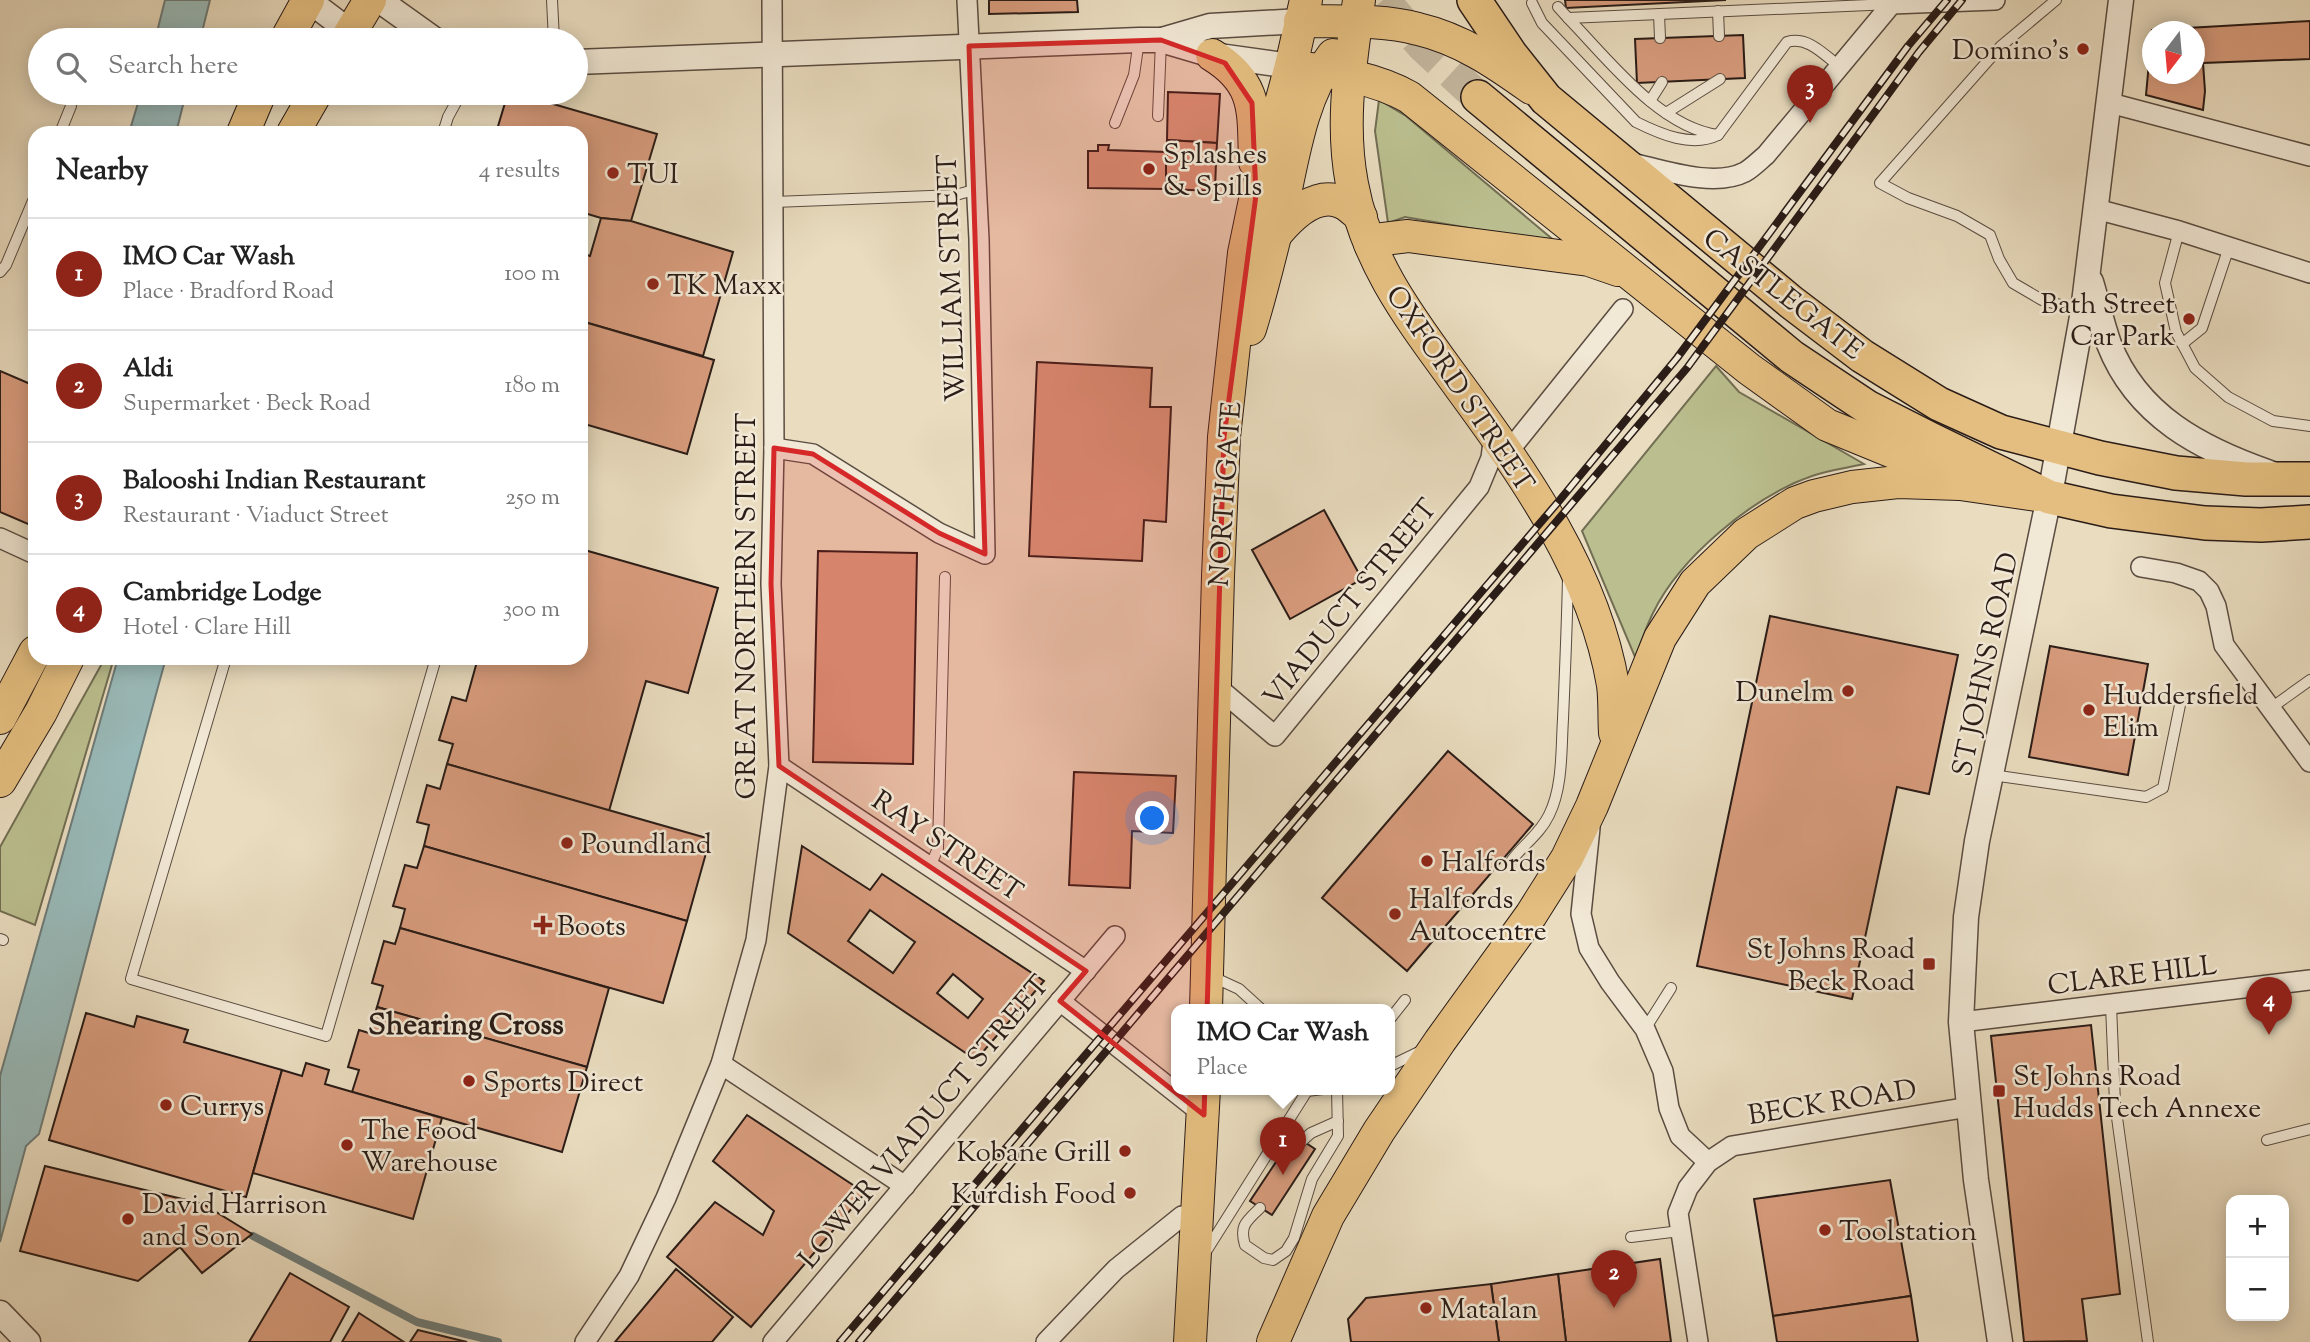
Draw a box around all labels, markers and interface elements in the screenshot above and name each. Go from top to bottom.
north arrow [2142,21,2205,84]
search box [28,28,588,105]
place label: Domino's [1952,32,2069,72]
marker: Domino's [2075,41,2091,57]
icon: search [52,48,90,86]
text: Search here [108,48,238,85]
pin: 3 [1787,65,1833,123]
place label: Splashes & Spills [1163,136,1267,208]
text: Nearby [56,150,148,193]
street label: WILLIAM STREET [929,153,977,402]
text: 4 results [479,155,560,188]
place label: TUI [627,156,679,196]
marker: Splashes & Spills [1141,161,1157,177]
marker: TUI [605,165,621,181]
street label: CASTLEGATE [1694,220,1871,371]
text: IMO Car Wash [123,239,295,276]
text: 1 [75,258,83,291]
text: 100 m [504,258,560,291]
place label: TK Maxx [667,267,782,307]
text: Place · Bradford Road [123,276,334,309]
marker: TK Maxx [645,276,661,292]
street label: OXFORD STREET [1374,278,1543,501]
place label: Bath Street Car Park [2040,286,2175,358]
marker: Bath Street Car Park [2181,311,2197,327]
text: Aldi [123,351,173,388]
text: 2 [74,370,84,403]
text: 180 m [505,370,560,403]
text: Supermarket · Beck Road [123,388,371,421]
street label: NORTHGATE [1201,400,1253,588]
street label: GREAT NORTHERN STREET [728,412,768,799]
text: Balooshi Indian Restaurant [123,463,425,500]
text: 3 [74,482,84,515]
text: 250 m [505,482,560,515]
street label: VIADUCT STREET [1255,491,1448,717]
text: Restaurant · Viaduct Street [123,500,389,533]
street label: ST JOHNS ROAD [1944,549,2030,780]
text: Cambridge Lodge [123,575,322,612]
text: 4 [73,594,85,627]
text: 300 m [503,594,560,627]
text: Hotel · Clare Hill [123,612,291,645]
place label: Dunelm [1736,674,1834,714]
place label: Huddersfield Elim [2103,677,2259,749]
marker: Dunelm [1840,683,1856,699]
marker: Huddersfield Elim [2081,702,2097,718]
street label: RAY STREET [863,782,1030,913]
your location [1135,801,1169,835]
place label: Poundland [581,826,712,866]
marker: Poundland [559,835,575,851]
place label: Halfords [1441,844,1546,884]
marker: Halfords [1419,853,1435,869]
place label: Halfords Autocentre [1409,881,1547,953]
marker: Halfords Autocentre [1387,906,1403,922]
place label: Boots [557,908,626,948]
marker: Boots [535,917,551,933]
place label: St Johns Road Beck Road [1747,931,1915,1003]
street label: CLARE HILL [2045,947,2219,1007]
marker: St Johns Road Beck Road [1921,956,1937,972]
street label: LOWER VIADUCT STREET [790,967,1060,1278]
pin: 4 [2246,977,2292,1035]
popup [1171,1004,1395,1095]
district label: Shearing Cross [368,1005,564,1048]
text: IMO Car Wash [1197,1015,1369,1052]
text: Place [1197,1052,1248,1085]
place label: St Johns Road Hudds Tech Annexe [2013,1058,2261,1130]
place label: Sports Direct [483,1064,644,1104]
street label: BECK ROAD [1745,1071,1920,1137]
marker: Sports Direct [461,1073,477,1089]
marker: St Johns Road Hudds Tech Annexe [1991,1083,2007,1099]
place label: Currys [180,1088,264,1128]
marker: Currys [158,1097,174,1113]
place label: The Food Warehouse [361,1112,498,1184]
pin: 1 [1260,1117,1306,1175]
place label: Kobane Grill [956,1134,1111,1174]
marker: The Food Warehouse [339,1137,355,1153]
marker: Kobane Grill [1117,1143,1133,1159]
place label: Kurdish Food [951,1176,1116,1216]
marker: Kurdish Food [1122,1185,1138,1201]
place label: David Harrison and Son [142,1186,327,1258]
map controls [2226,1195,2289,1321]
button: + [2226,1195,2289,1258]
marker: David Harrison and Son [120,1211,136,1227]
place label: Toolstation [1839,1213,1977,1253]
marker: Toolstation [1817,1222,1833,1238]
pin: 2 [1591,1250,1637,1308]
button: − [2226,1258,2289,1321]
place label: Matalan [1440,1291,1538,1331]
marker: Matalan [1418,1300,1434,1316]

